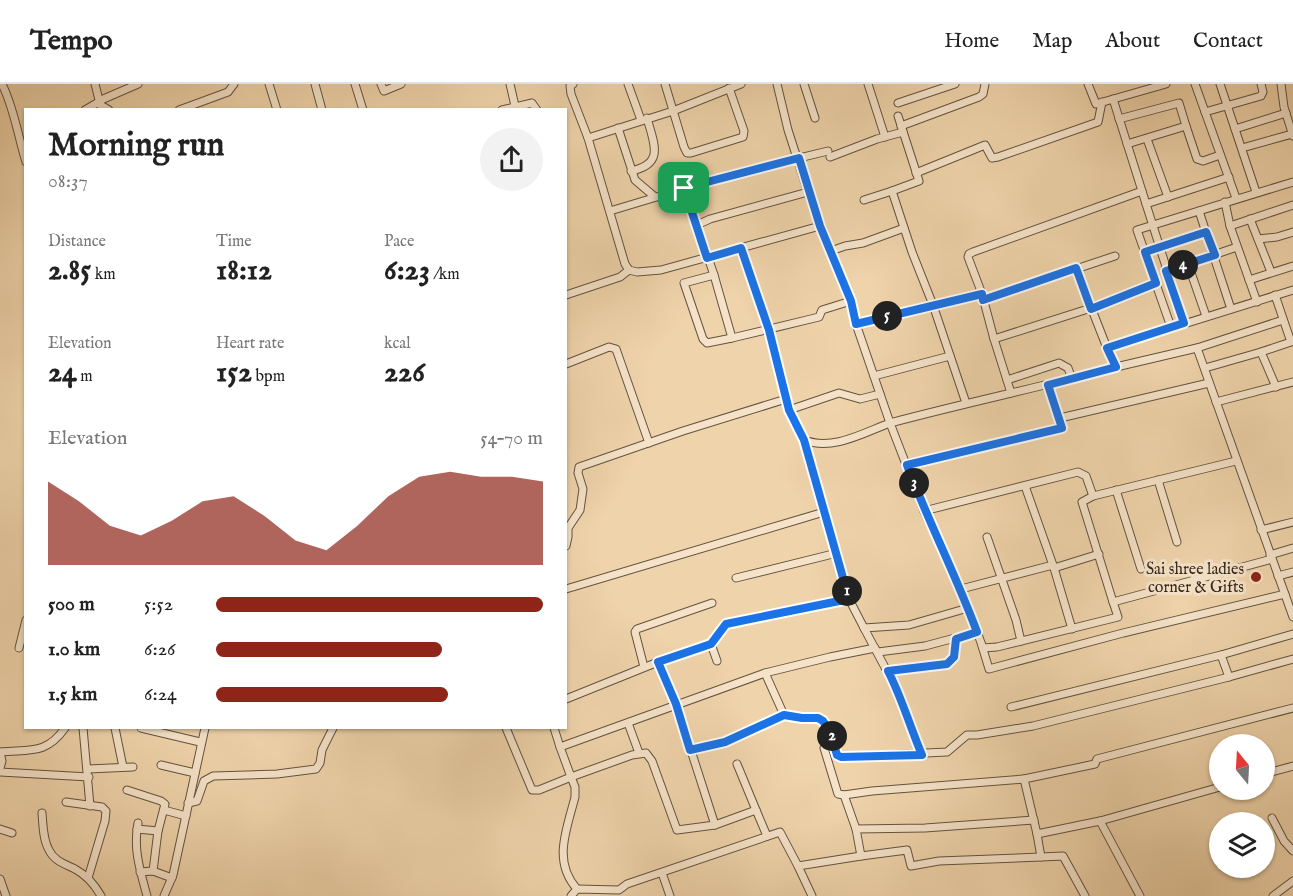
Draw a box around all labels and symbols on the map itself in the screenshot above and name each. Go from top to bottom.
pin [658,162,709,213]
pin: 4 [1168,250,1198,280]
pin: 5 [872,301,902,331]
pin: 3 [899,468,929,498]
place label: Sai shree ladies corner & Gifts [1146,560,1244,598]
marker: Sai shree ladies corner & Gifts [1249,570,1263,584]
pin: 1 [832,576,862,606]
pin: 2 [817,721,847,751]
north arrow [1209,734,1275,800]

